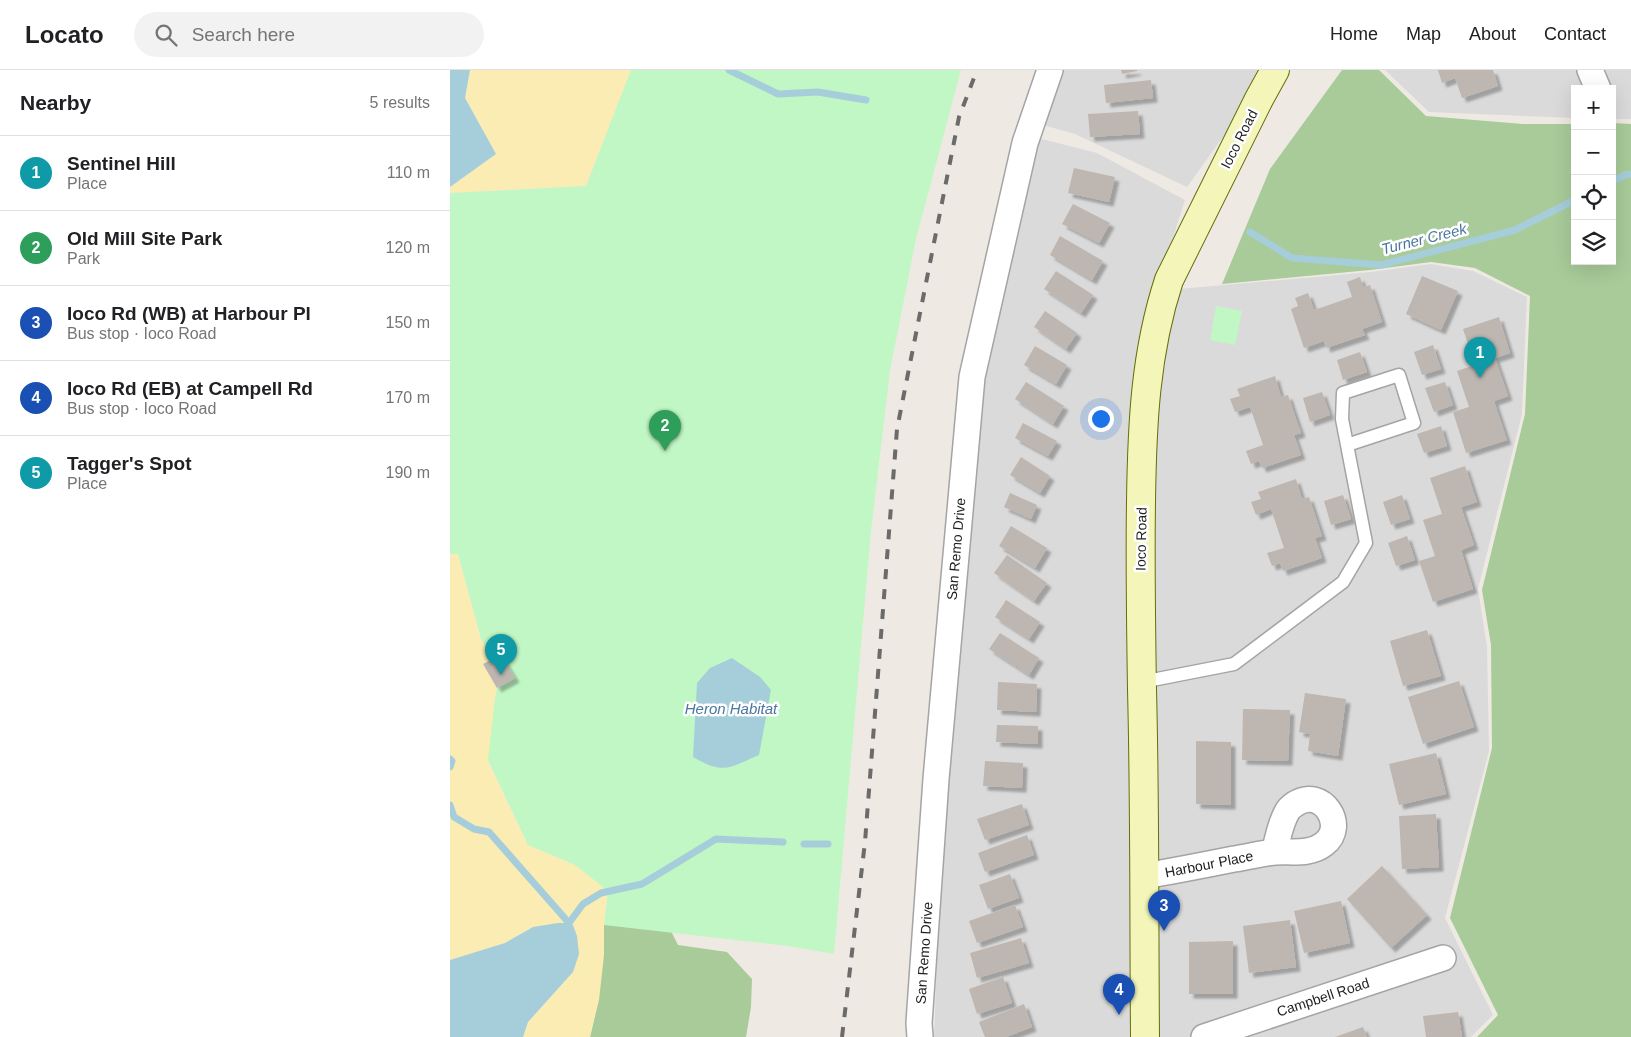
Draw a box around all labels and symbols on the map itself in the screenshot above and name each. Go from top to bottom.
street label: Ioco Road [1217,107,1261,171]
water label: Turner Creek [1379,219,1470,257]
pin: 1 [1464,337,1496,378]
your location [1088,406,1114,432]
pin: 2 [649,410,681,451]
street label: San Remo Drive [944,497,968,601]
street label: Ioco Road [1132,507,1150,571]
pin: 5 [485,634,517,675]
water label: Heron Habitat [685,700,778,717]
street label: Harbour Place [1164,848,1255,880]
pin: 3 [1148,890,1180,931]
street label: San Remo Drive [912,901,936,1005]
pin: 4 [1103,974,1135,1015]
street label: Campbell Road [1275,974,1371,1020]

